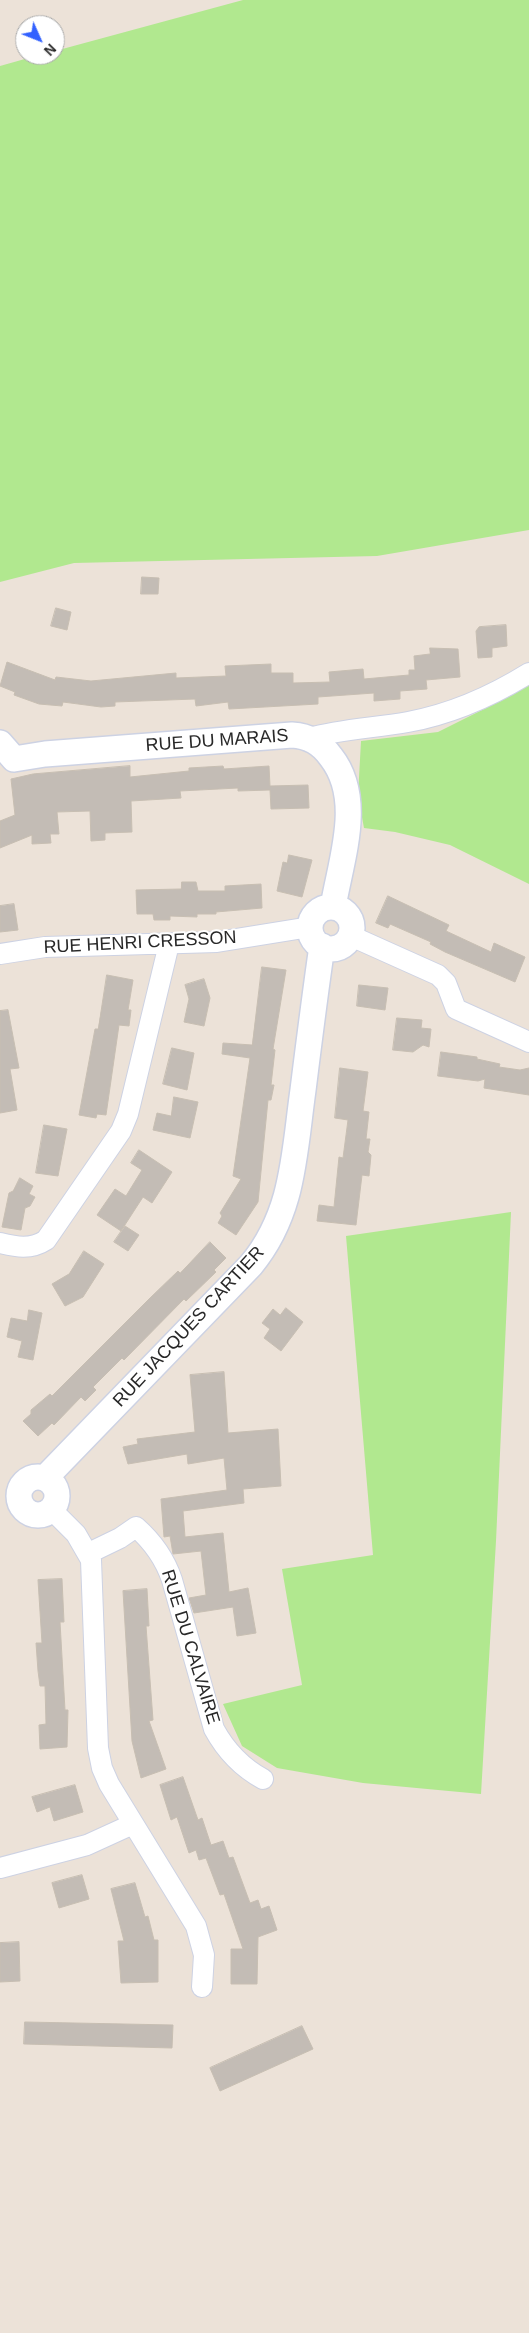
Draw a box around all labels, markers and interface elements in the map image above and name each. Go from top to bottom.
north arrow [15,15,65,65]
text: N [41,41,59,59]
street label: RUE DU MARAIS [145,725,289,757]
street label: RUE HENRI CRESSON [43,927,237,959]
street label: RUE JACQUES CARTIER [109,1242,269,1412]
street label: RUE DU CALVAIRE [156,1567,224,1727]

